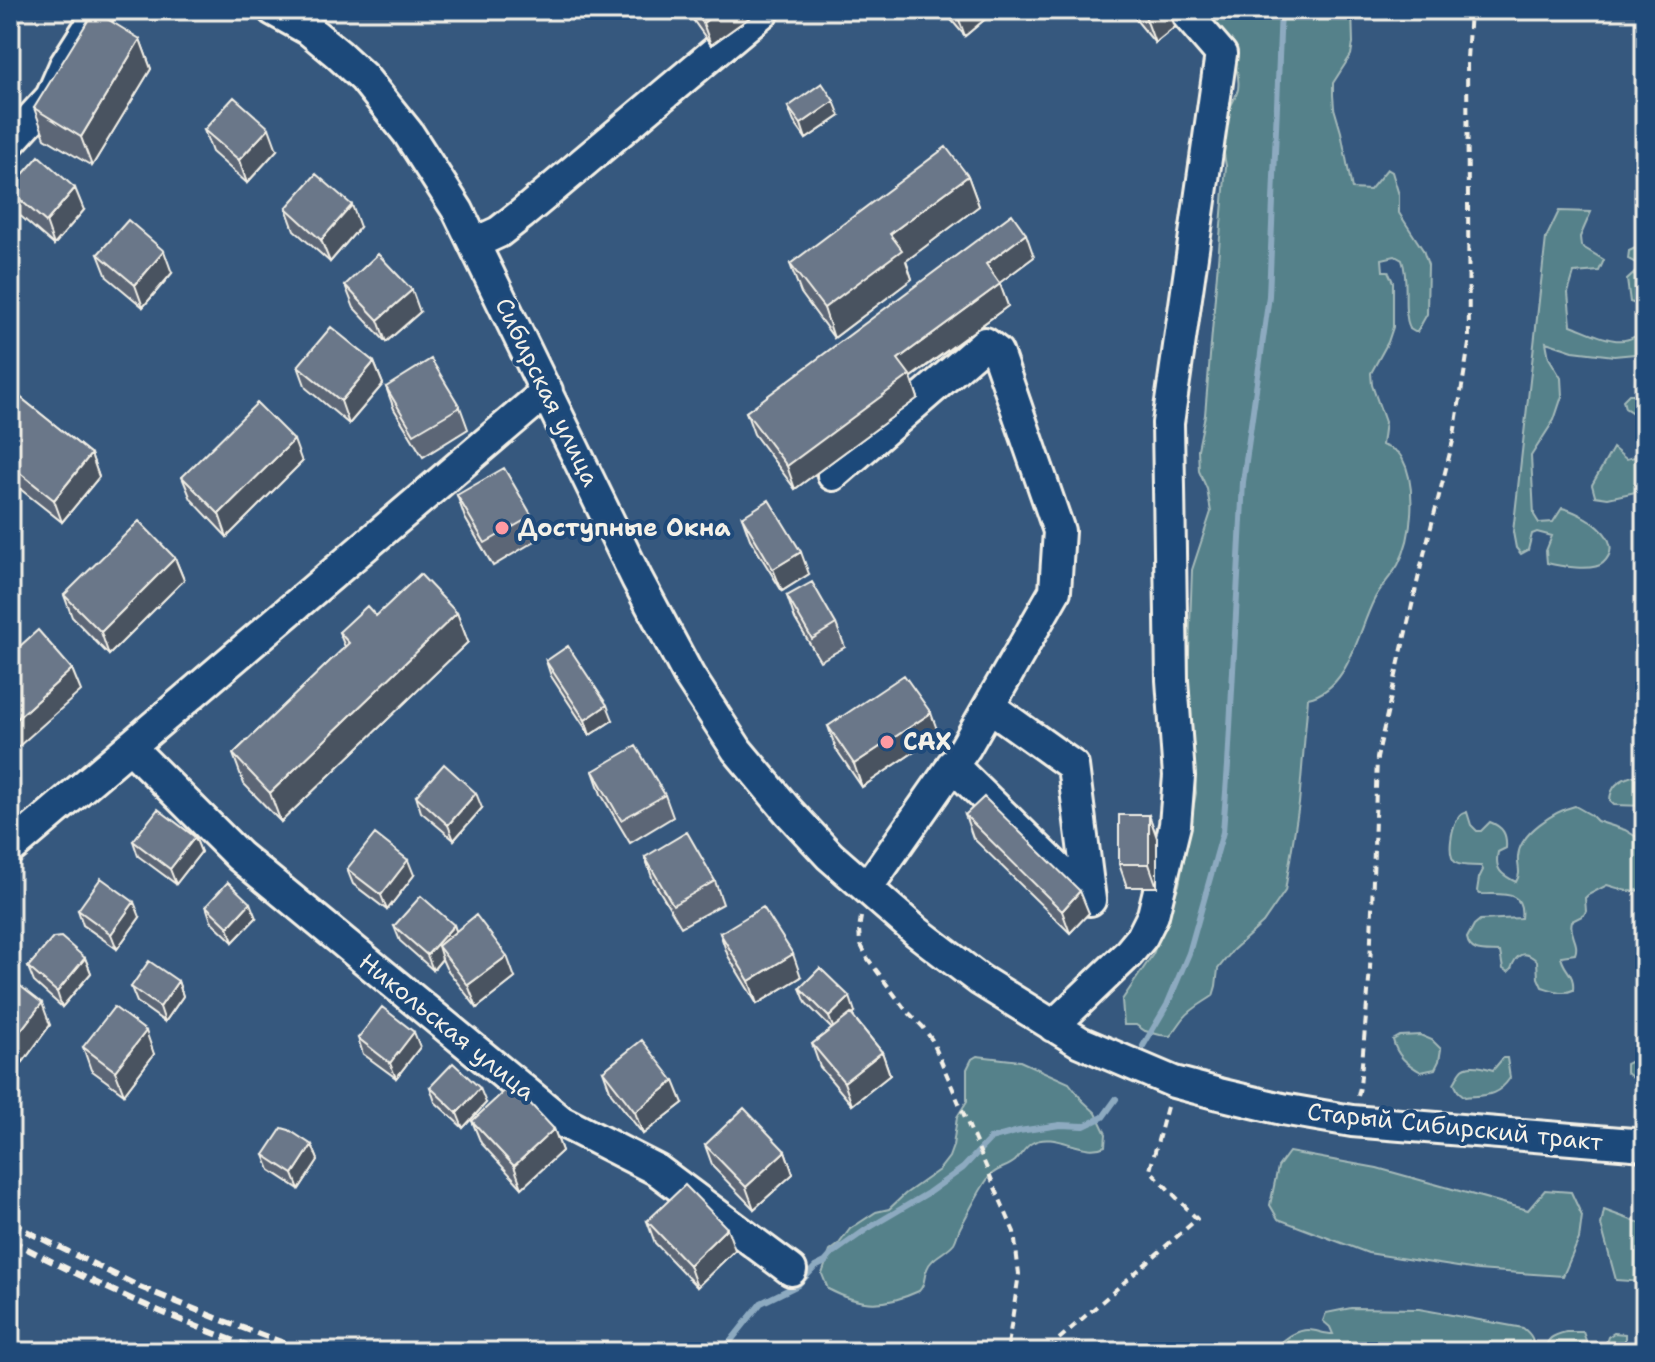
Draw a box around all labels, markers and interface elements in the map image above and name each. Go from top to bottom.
street label: Сибирская улица [487,292,607,492]
place label: Доступные Окна [518,512,731,544]
marker: Доступные Окна [493,519,511,537]
place label: САХ [903,726,952,758]
marker: САХ [878,733,896,751]
street label: Никольская улица [352,946,542,1108]
street label: Старый Сибирский тракт [1306,1096,1605,1159]

